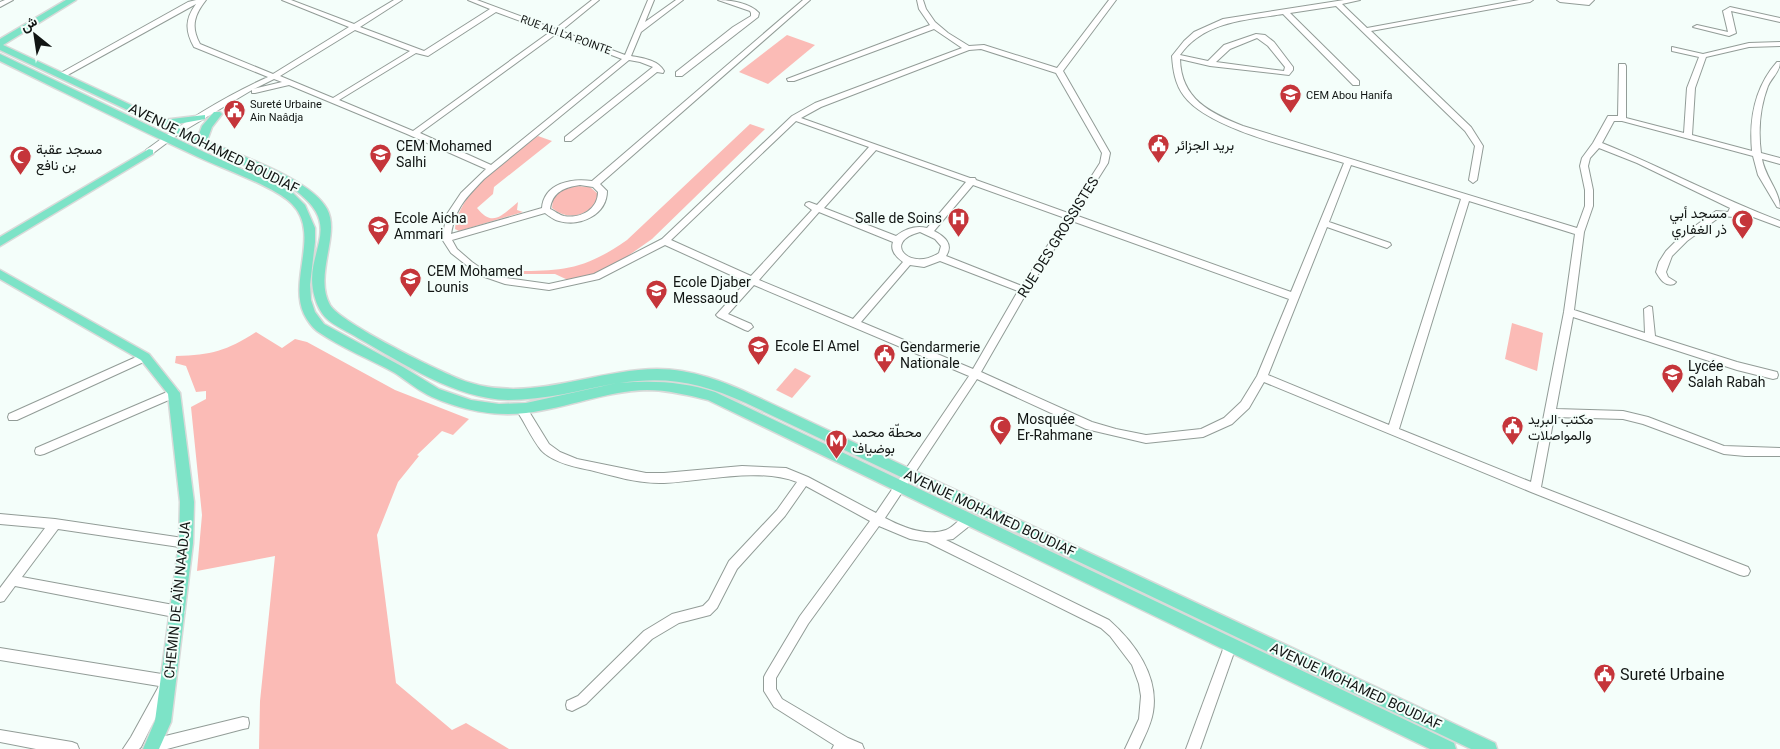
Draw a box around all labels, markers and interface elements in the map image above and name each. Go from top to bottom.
north arrow [10,10,60,60]
text: ش [17,13,40,36]
street label: RUE ALI LA POINTE [519,13,613,57]
school or university icon: CEM Abou Hanifa [1278,83,1302,114]
place label: CEM Abou Hanifa [1306,89,1393,102]
public building icon: Sureté Urbaine Ain Naâdja [222,98,246,129]
place label: Sureté Urbaine Ain Naâdja [250,98,322,124]
street label: AVENUE MOHAMED BOUDIAF [126,100,302,196]
public building icon: بريد الجزائر [1147,133,1171,164]
place label: بريد الجزائر [1174,137,1234,154]
place label: CEM Mohamed Salhi [396,138,492,170]
place label: مسجد عقبة بن نافع [36,141,102,176]
school or university icon: CEM Mohamed Salhi [368,142,392,173]
mosque icon: مسجد عقبة بن نافع [8,145,32,176]
street label: RUE DES GROSSISTES [1014,174,1102,300]
place label: مسجد أبي ذر الغفاري [1669,205,1727,241]
hospital icon: Salle de Soins [946,206,970,237]
mosque icon: مسجد أبي ذر الغفاري [1731,209,1755,240]
place label: Ecole Aicha Ammari [394,210,467,242]
place label: Salle de Soins [855,210,942,226]
school or university icon: Ecole Aicha Ammari [366,214,390,245]
place label: CEM Mohamed Lounis [427,263,523,295]
school or university icon: CEM Mohamed Lounis [399,267,423,298]
place label: Ecole Djaber Messaoud [673,274,751,306]
school or university icon: Ecole Djaber Messaoud [645,278,669,309]
school or university icon: Ecole El Amel [747,334,771,365]
place label: Ecole El Amel [775,338,860,354]
place label: Gendarmerie Nationale [900,339,980,371]
public building icon: Gendarmerie Nationale [872,343,896,374]
place label: Lycée Salah Rabah [1688,358,1766,390]
school or university icon: Lycée Salah Rabah [1660,362,1684,393]
place label: Mosquée Er-Rahmane [1017,411,1093,443]
place label: مكتب البريد والمواصلات [1528,411,1593,444]
mosque icon: Mosquée Er-Rahmane [989,415,1013,446]
public building icon: مكتب البريد والمواصلات [1500,415,1524,446]
place label: محطّة محمد بوضياف [852,423,922,457]
metro station icon: محطّة محمد بوضياف [824,428,848,459]
street label: AVENUE MOHAMED BOUDIAF [902,466,1078,560]
street label: CHEMIN DE AÏN NAADJA [161,521,193,679]
street label: AVENUE MOHAMED BOUDIAF [1268,639,1444,733]
public building icon: Sureté Urbaine [1592,662,1616,693]
place label: Sureté Urbaine [1620,665,1724,684]

